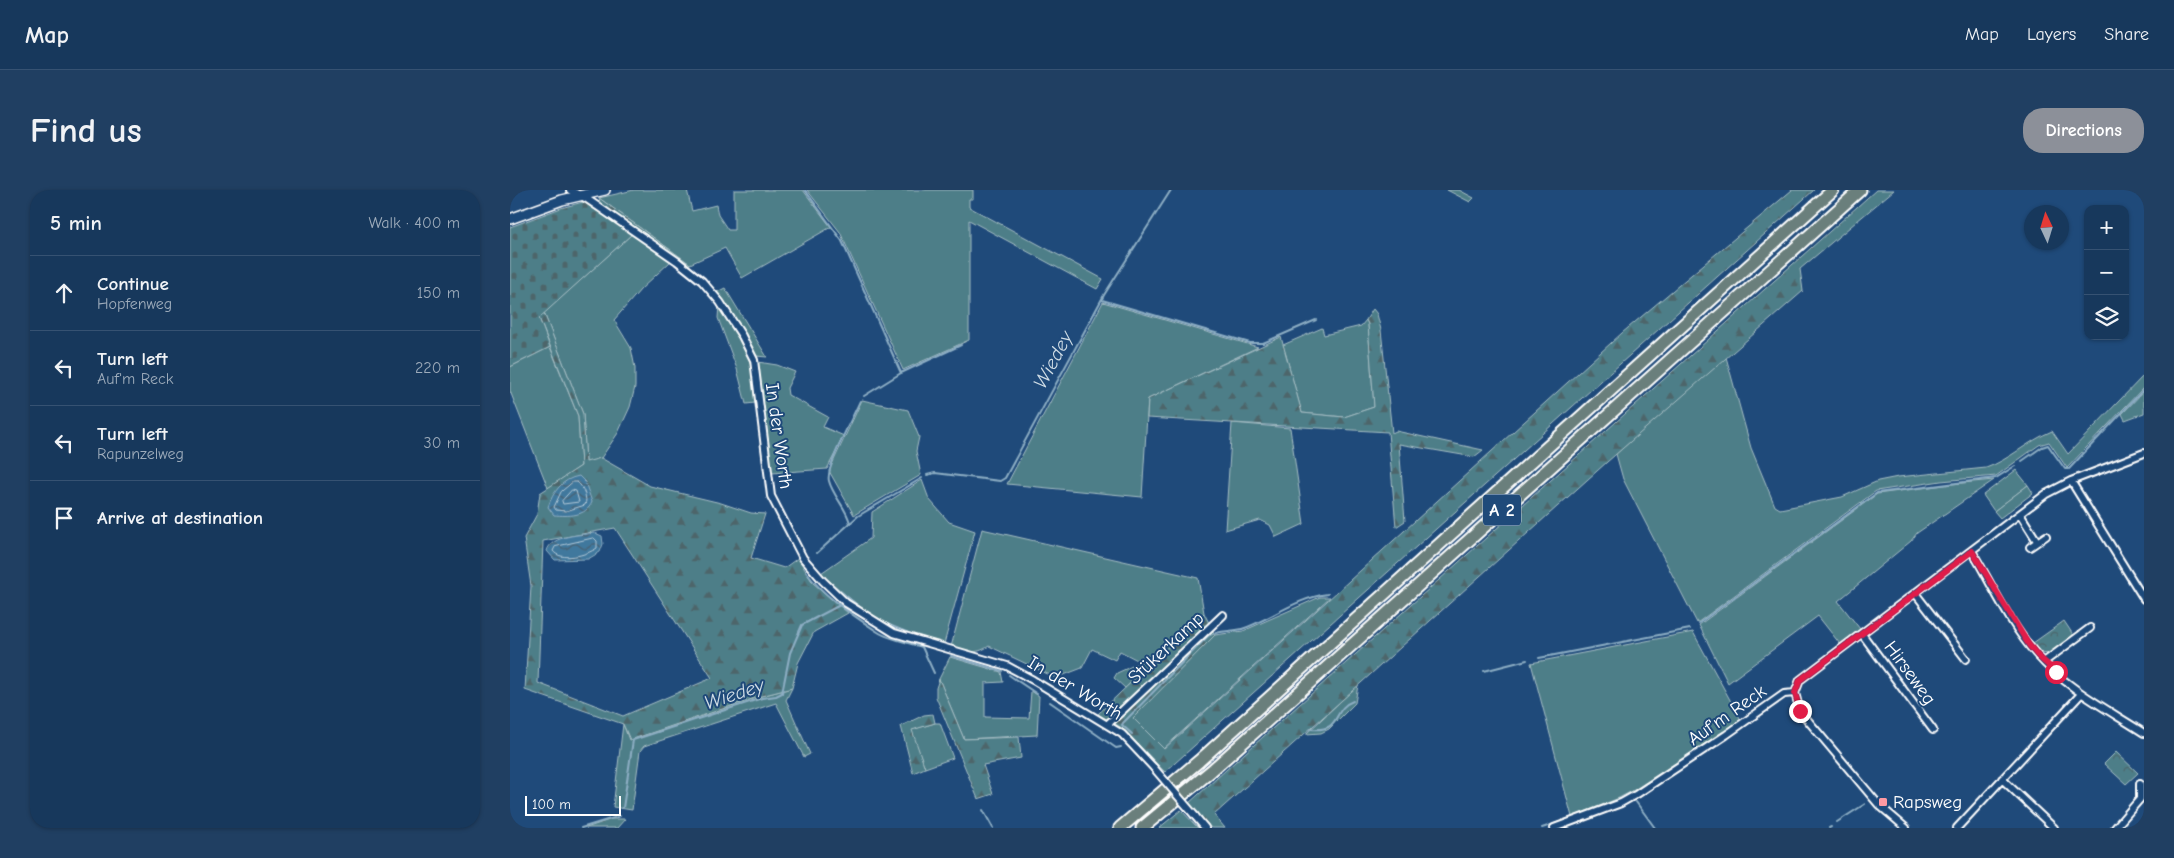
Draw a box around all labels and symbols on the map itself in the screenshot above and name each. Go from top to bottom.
north arrow [2024,205,2069,250]
water label: Wiedey [1028,326,1078,393]
street label: In der Worth [761,382,797,490]
road number: A 2 [1483,494,1521,526]
street label: Stükerkamp [1123,607,1209,689]
street label: Hirseweg [1879,637,1941,709]
street label: In der Worth [1024,651,1126,725]
route start [2045,661,2068,684]
water label: Wiedey [701,673,768,714]
street label: Auf'm Reck [1683,679,1771,750]
route end [1789,700,1812,723]
place label: Rapsweg [1893,791,1962,813]
scale bar [525,793,621,816]
marker: Rapsweg [1877,796,1889,808]

